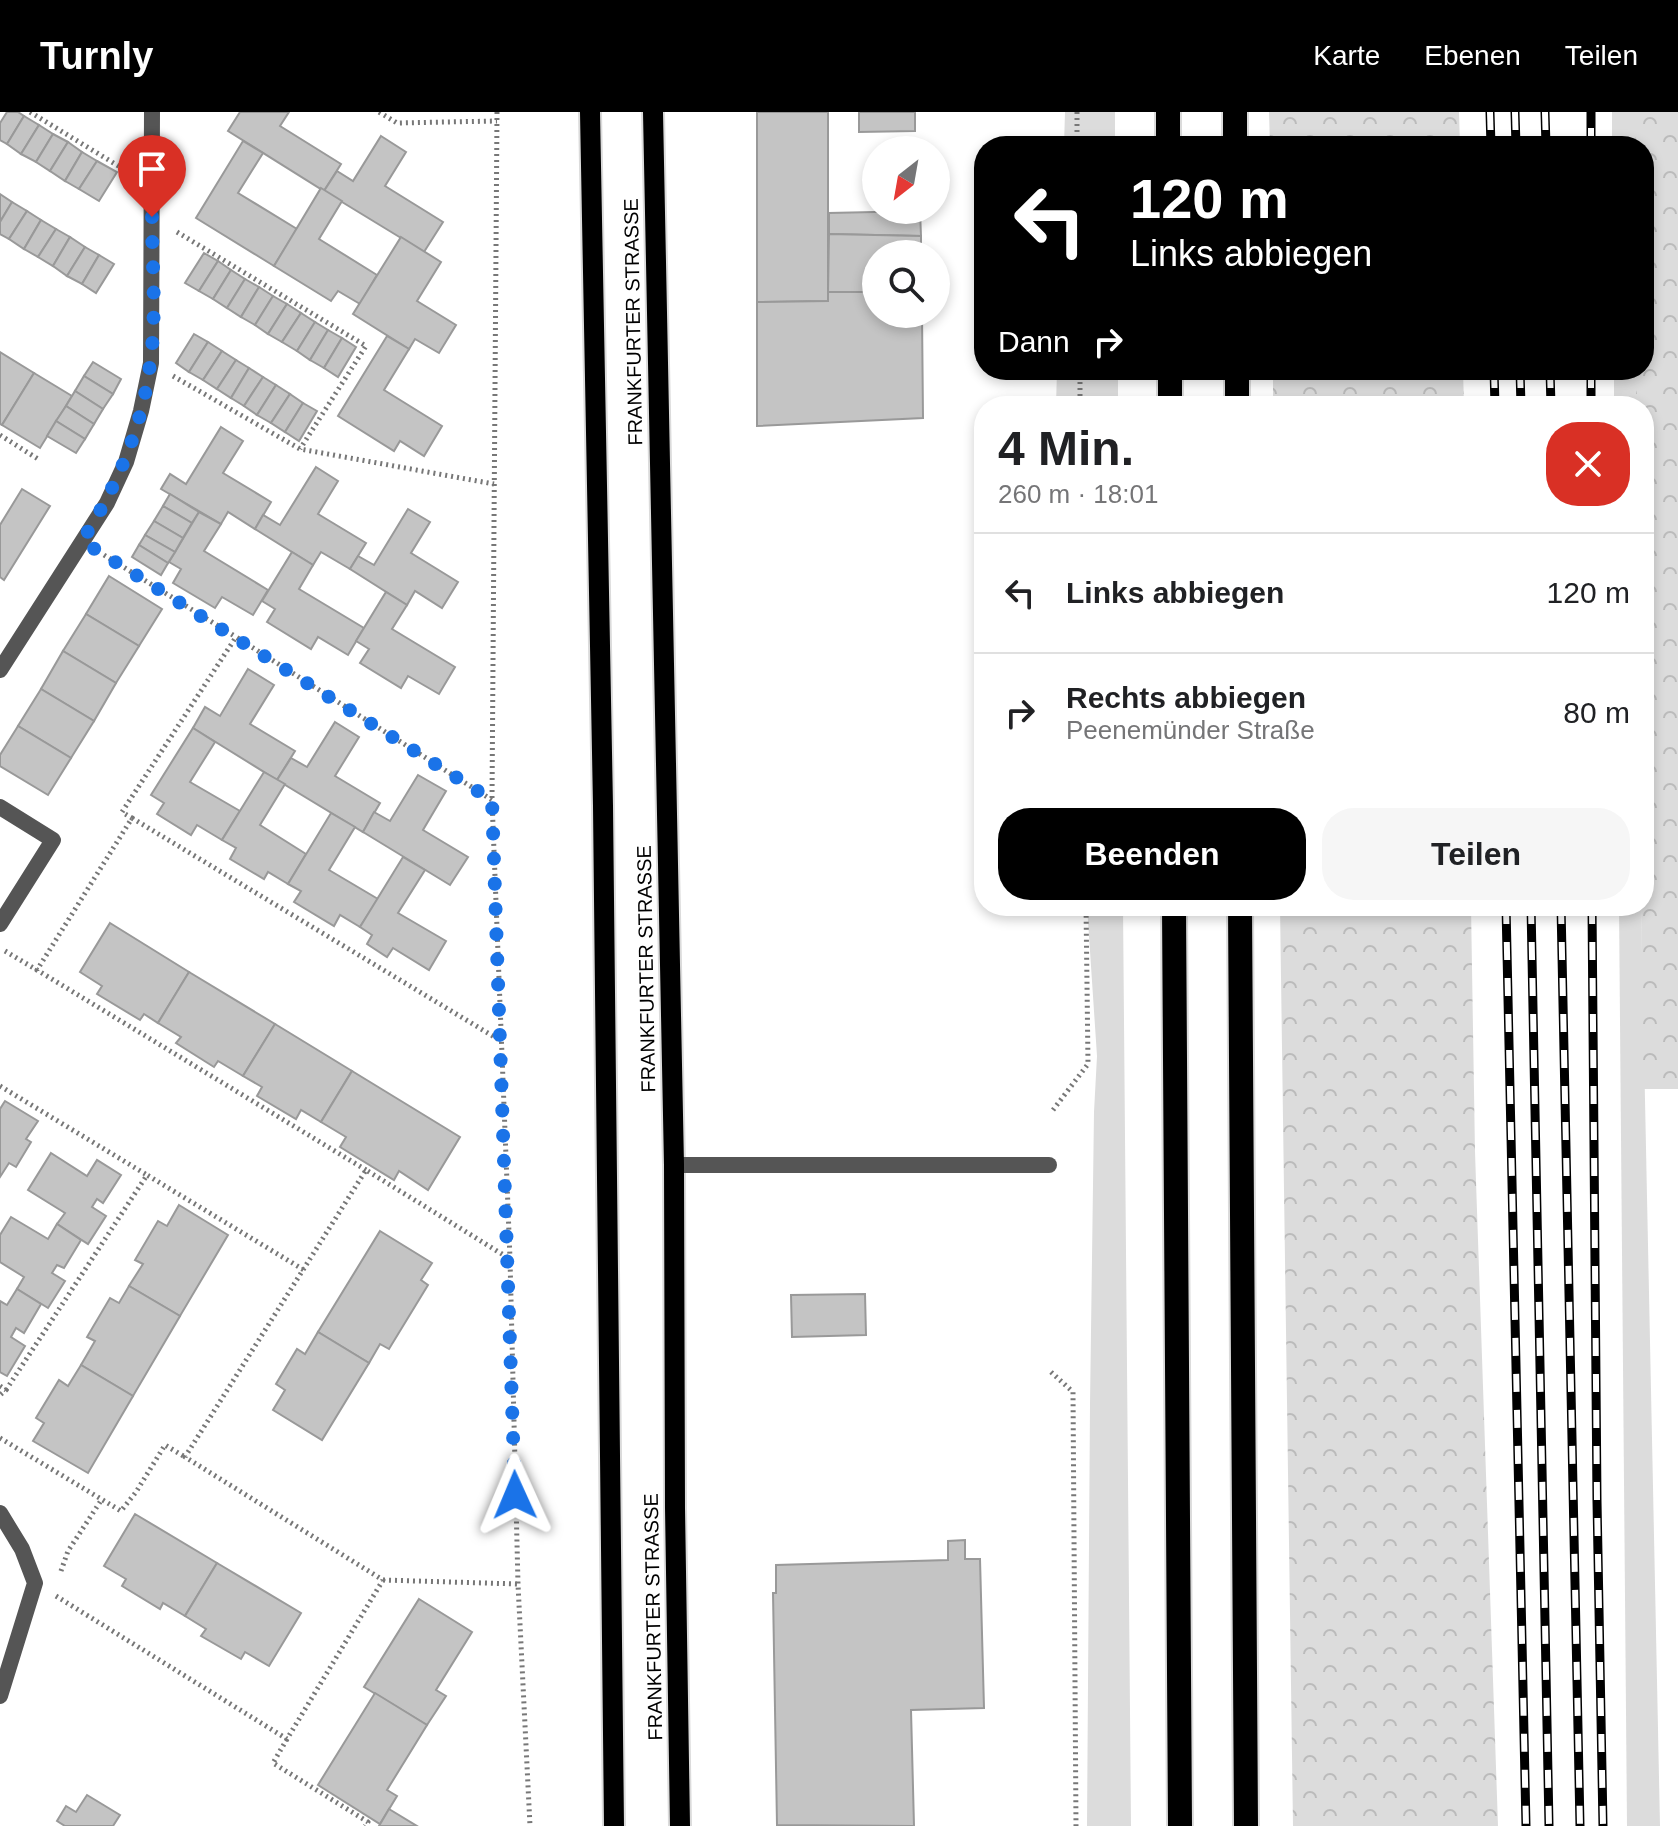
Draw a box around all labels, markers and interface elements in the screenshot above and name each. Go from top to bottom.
text: Turnly [40,35,153,77]
text: Karte [1313,40,1380,71]
text: Ebenen [1424,40,1521,71]
text: Teilen [1565,40,1638,71]
pin [118,135,186,217]
north arrow [862,136,950,224]
map controls [862,136,950,328]
icon: arrive [130,147,174,191]
text: 120 m [1130,167,1289,230]
icon: left [998,168,1102,272]
street label: FRANKFURTER STRASSE [620,198,646,446]
text: Links abbiegen [1130,233,1372,274]
button: search [862,240,950,328]
icon: right [1086,320,1130,364]
text: Dann [998,325,1070,358]
text: 4 Min. [998,422,1134,475]
button: close [1546,422,1630,506]
text: 260 m · 18:01 [998,479,1158,509]
icon: left [998,571,1042,615]
text: Links abbiegen [1066,576,1284,609]
text: 120 m [1547,576,1630,609]
text: Rechts abbiegen [1066,681,1306,714]
icon: right [998,691,1042,735]
text: 80 m [1563,696,1630,729]
text: Peenemünder Straße [1066,715,1315,745]
button: Beenden [998,808,1306,900]
button: Teilen [1322,808,1630,900]
street label: FRANKFURTER STRASSE [633,845,659,1093]
position arrow [473,1453,557,1537]
street label: FRANKFURTER STRASSE [640,1493,666,1741]

